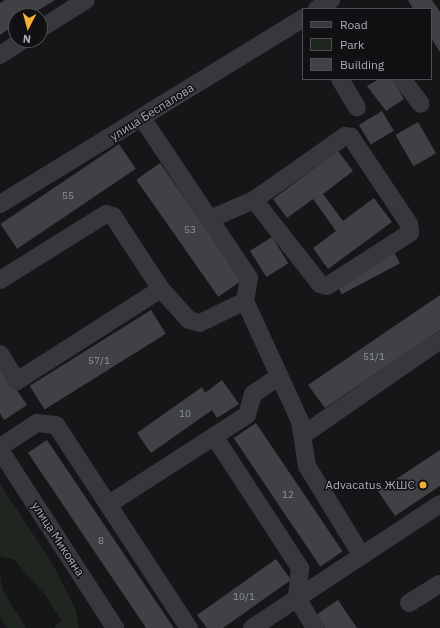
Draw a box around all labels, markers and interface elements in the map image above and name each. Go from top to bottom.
north arrow [8,8,48,48]
legend [302,8,432,80]
text: Road [340,17,368,32]
text: N [22,32,32,46]
text: Park [340,37,364,52]
text: Building [340,57,384,72]
street label: улица Беспалова [107,80,197,144]
house number: 55 [62,190,74,202]
house number: 53 [184,224,196,236]
house number: 51/1 [363,351,385,363]
house number: 57/1 [88,355,110,367]
house number: 10 [179,408,191,420]
place label: Advacatus ЖШС [325,478,415,492]
marker: Advacatus ЖШС [418,480,428,490]
house number: 12 [282,489,294,501]
street label: улица Микояна [29,499,87,579]
house number: 8 [98,535,104,547]
house number: 10/1 [233,591,255,603]

